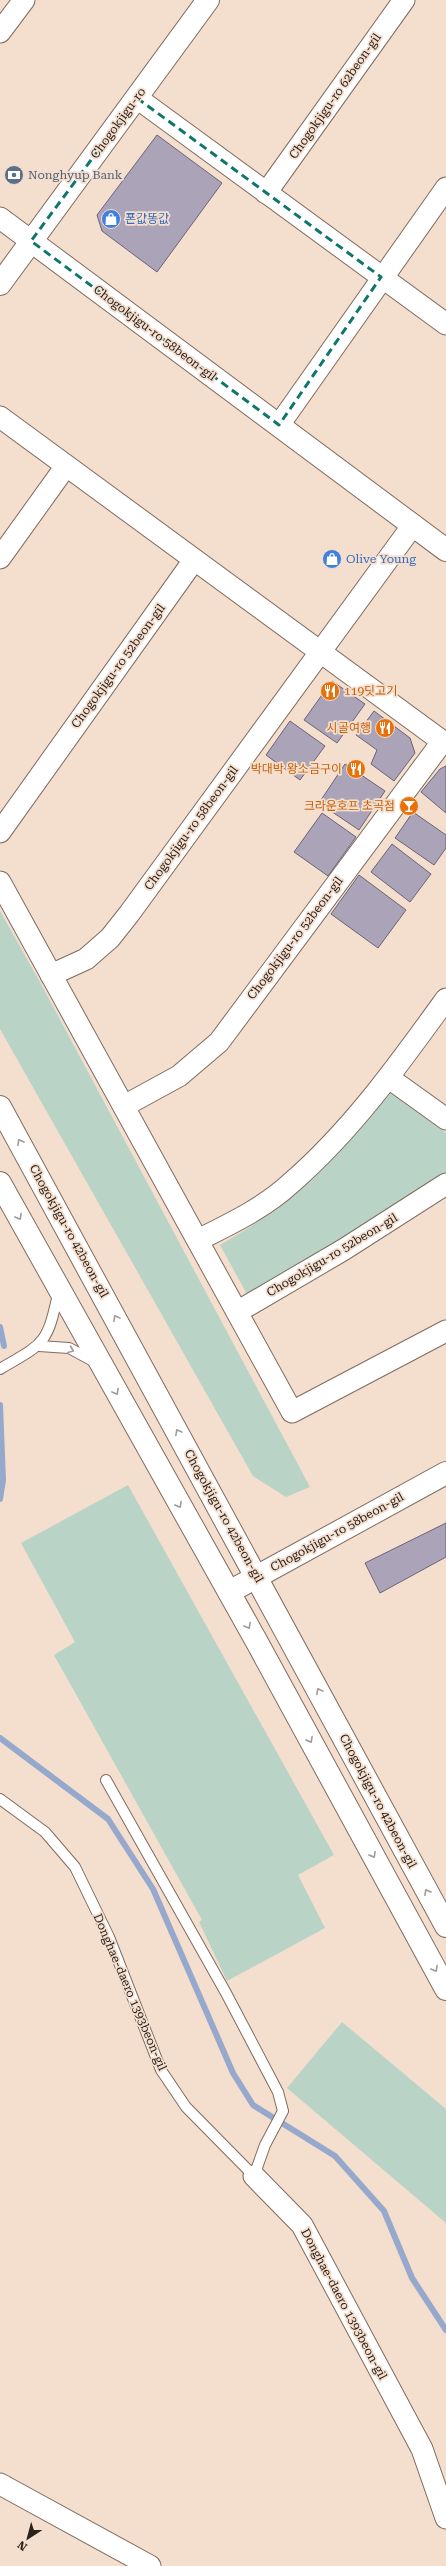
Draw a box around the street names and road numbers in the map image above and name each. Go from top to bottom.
street label: Chogokjigu-ro 62beon-gil [286,30,384,161]
street label: Chogokjigu-ro [88,85,148,161]
street label: Chogokjigu-ro 58beon-gil [91,282,219,384]
street label: Chogokjigu-ro 52beon-gil [68,601,168,731]
street label: Chogokjigu-ro 58beon-gil [141,763,241,893]
street label: Chogokjigu-ro 52beon-gil [244,874,346,1002]
street label: Chogokjigu-ro 42beon-gil [27,1162,112,1300]
street label: Chogokjigu-ro 52beon-gil [264,1210,400,1300]
street label: Chogokjigu-ro 42beon-gil [182,1447,267,1585]
street label: Chogokjigu-ro 58beon-gil [268,1489,406,1574]
street label: Chogokjigu-ro 42beon-gil [337,1732,420,1871]
street label: Donghae-daero 1393beon-gil [91,1911,170,2073]
street label: Donghae-daero 1393beon-gil [298,2226,390,2382]

